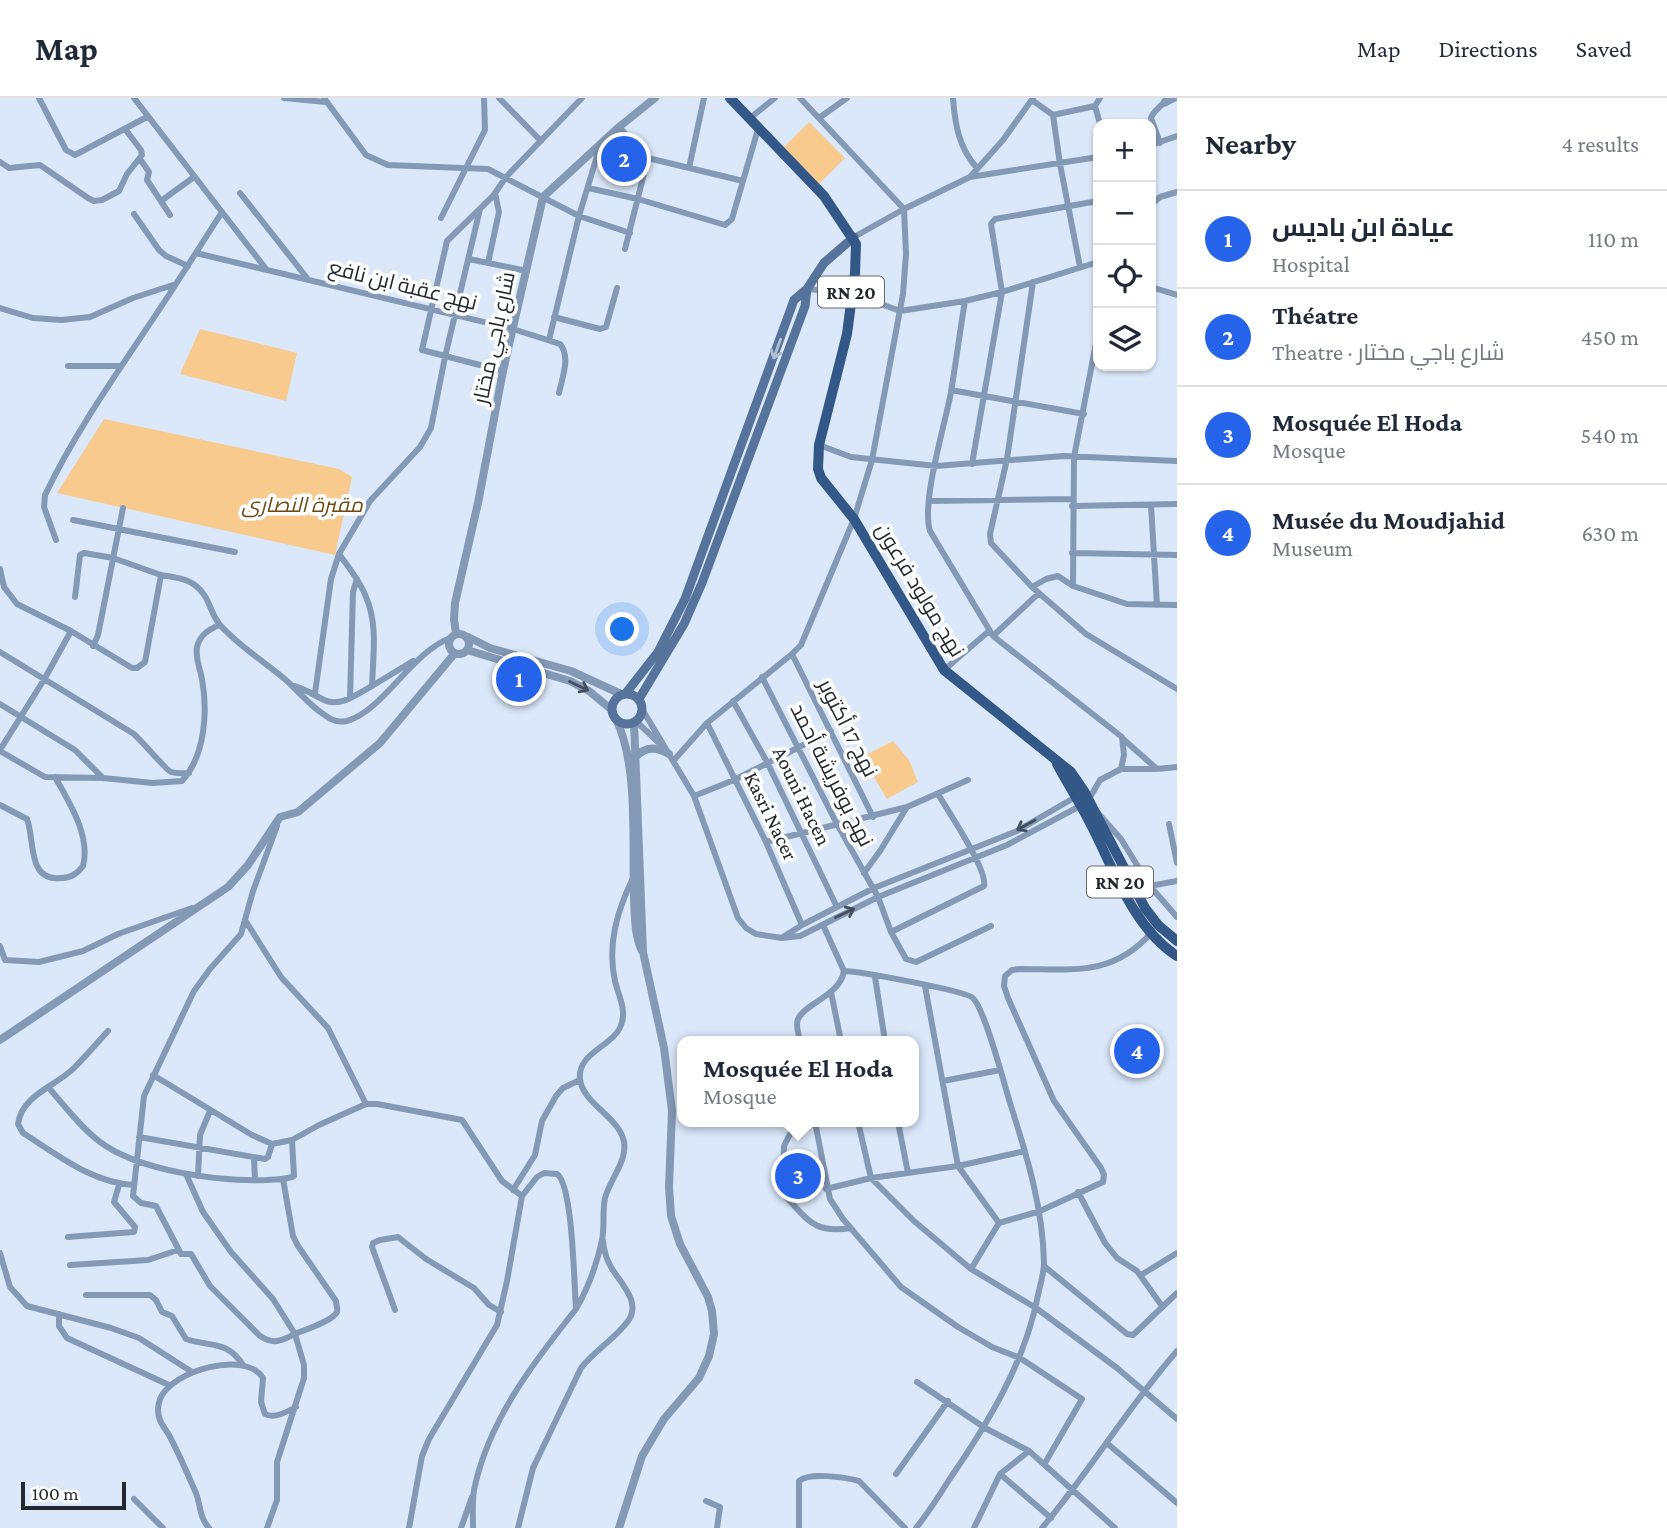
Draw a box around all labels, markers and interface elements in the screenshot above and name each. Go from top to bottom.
text: Map [35,30,98,67]
text: Map [1357,35,1401,62]
text: Directions [1439,35,1538,62]
text: Saved [1576,35,1632,62]
map controls [1093,119,1156,371]
button: + [1093,119,1156,182]
text: Nearby [1205,127,1296,160]
text: 4 results [1561,131,1639,157]
pin: 2 [601,133,647,185]
button: − [1093,182,1156,245]
text: عيادة ابن باديس [1272,213,1455,242]
text: 1 [1224,226,1232,252]
text: 110 m [1588,226,1639,252]
button: locate [1093,245,1156,308]
text: Hospital [1272,251,1350,277]
street label: نهج عقبة ابن نافع [326,255,480,317]
street label: شارع باجي مختار [468,270,524,408]
road number: RN 20 [818,276,884,308]
text: Théatre [1272,301,1358,330]
button: layers [1093,308,1156,371]
text: 2 [1222,324,1234,350]
text: 450 m [1581,324,1639,350]
one-way arrow [770,337,782,359]
text: Theatre · شارع باجي مختار [1272,339,1505,365]
text: Mosquée El Hoda [1272,408,1462,437]
text: 3 [1222,422,1234,448]
text: 540 m [1581,422,1639,448]
text: Mosque [1272,437,1346,463]
park label: مقبرة النصارى [241,493,363,518]
text: Musée du Moudjahid [1272,506,1505,535]
street label: نهج مولود فرعون [869,519,969,662]
text: 4 [1222,520,1234,546]
text: 630 m [1581,520,1639,546]
text: Museum [1272,535,1353,561]
your location [605,612,639,646]
pin: 1 [496,653,542,705]
street label: نهج 17 أكتوبر [811,674,884,782]
one-way arrow [568,679,589,693]
street label: نهج بوفريشة أحمد [784,699,879,852]
street label: Aouni Hacen [768,743,836,849]
street label: Kasri Nacer [739,768,803,865]
one-way arrow [1016,818,1036,832]
road number: RN 20 [1087,866,1153,898]
one-way arrow [834,906,855,920]
pin: 4 [1114,1025,1160,1077]
popup [677,1036,919,1127]
text: Mosquée El Hoda [703,1054,893,1083]
text: Mosque [703,1083,777,1109]
pin: 3 [775,1150,821,1202]
scale bar [21,1479,126,1511]
text: 100 m [32,1483,79,1504]

